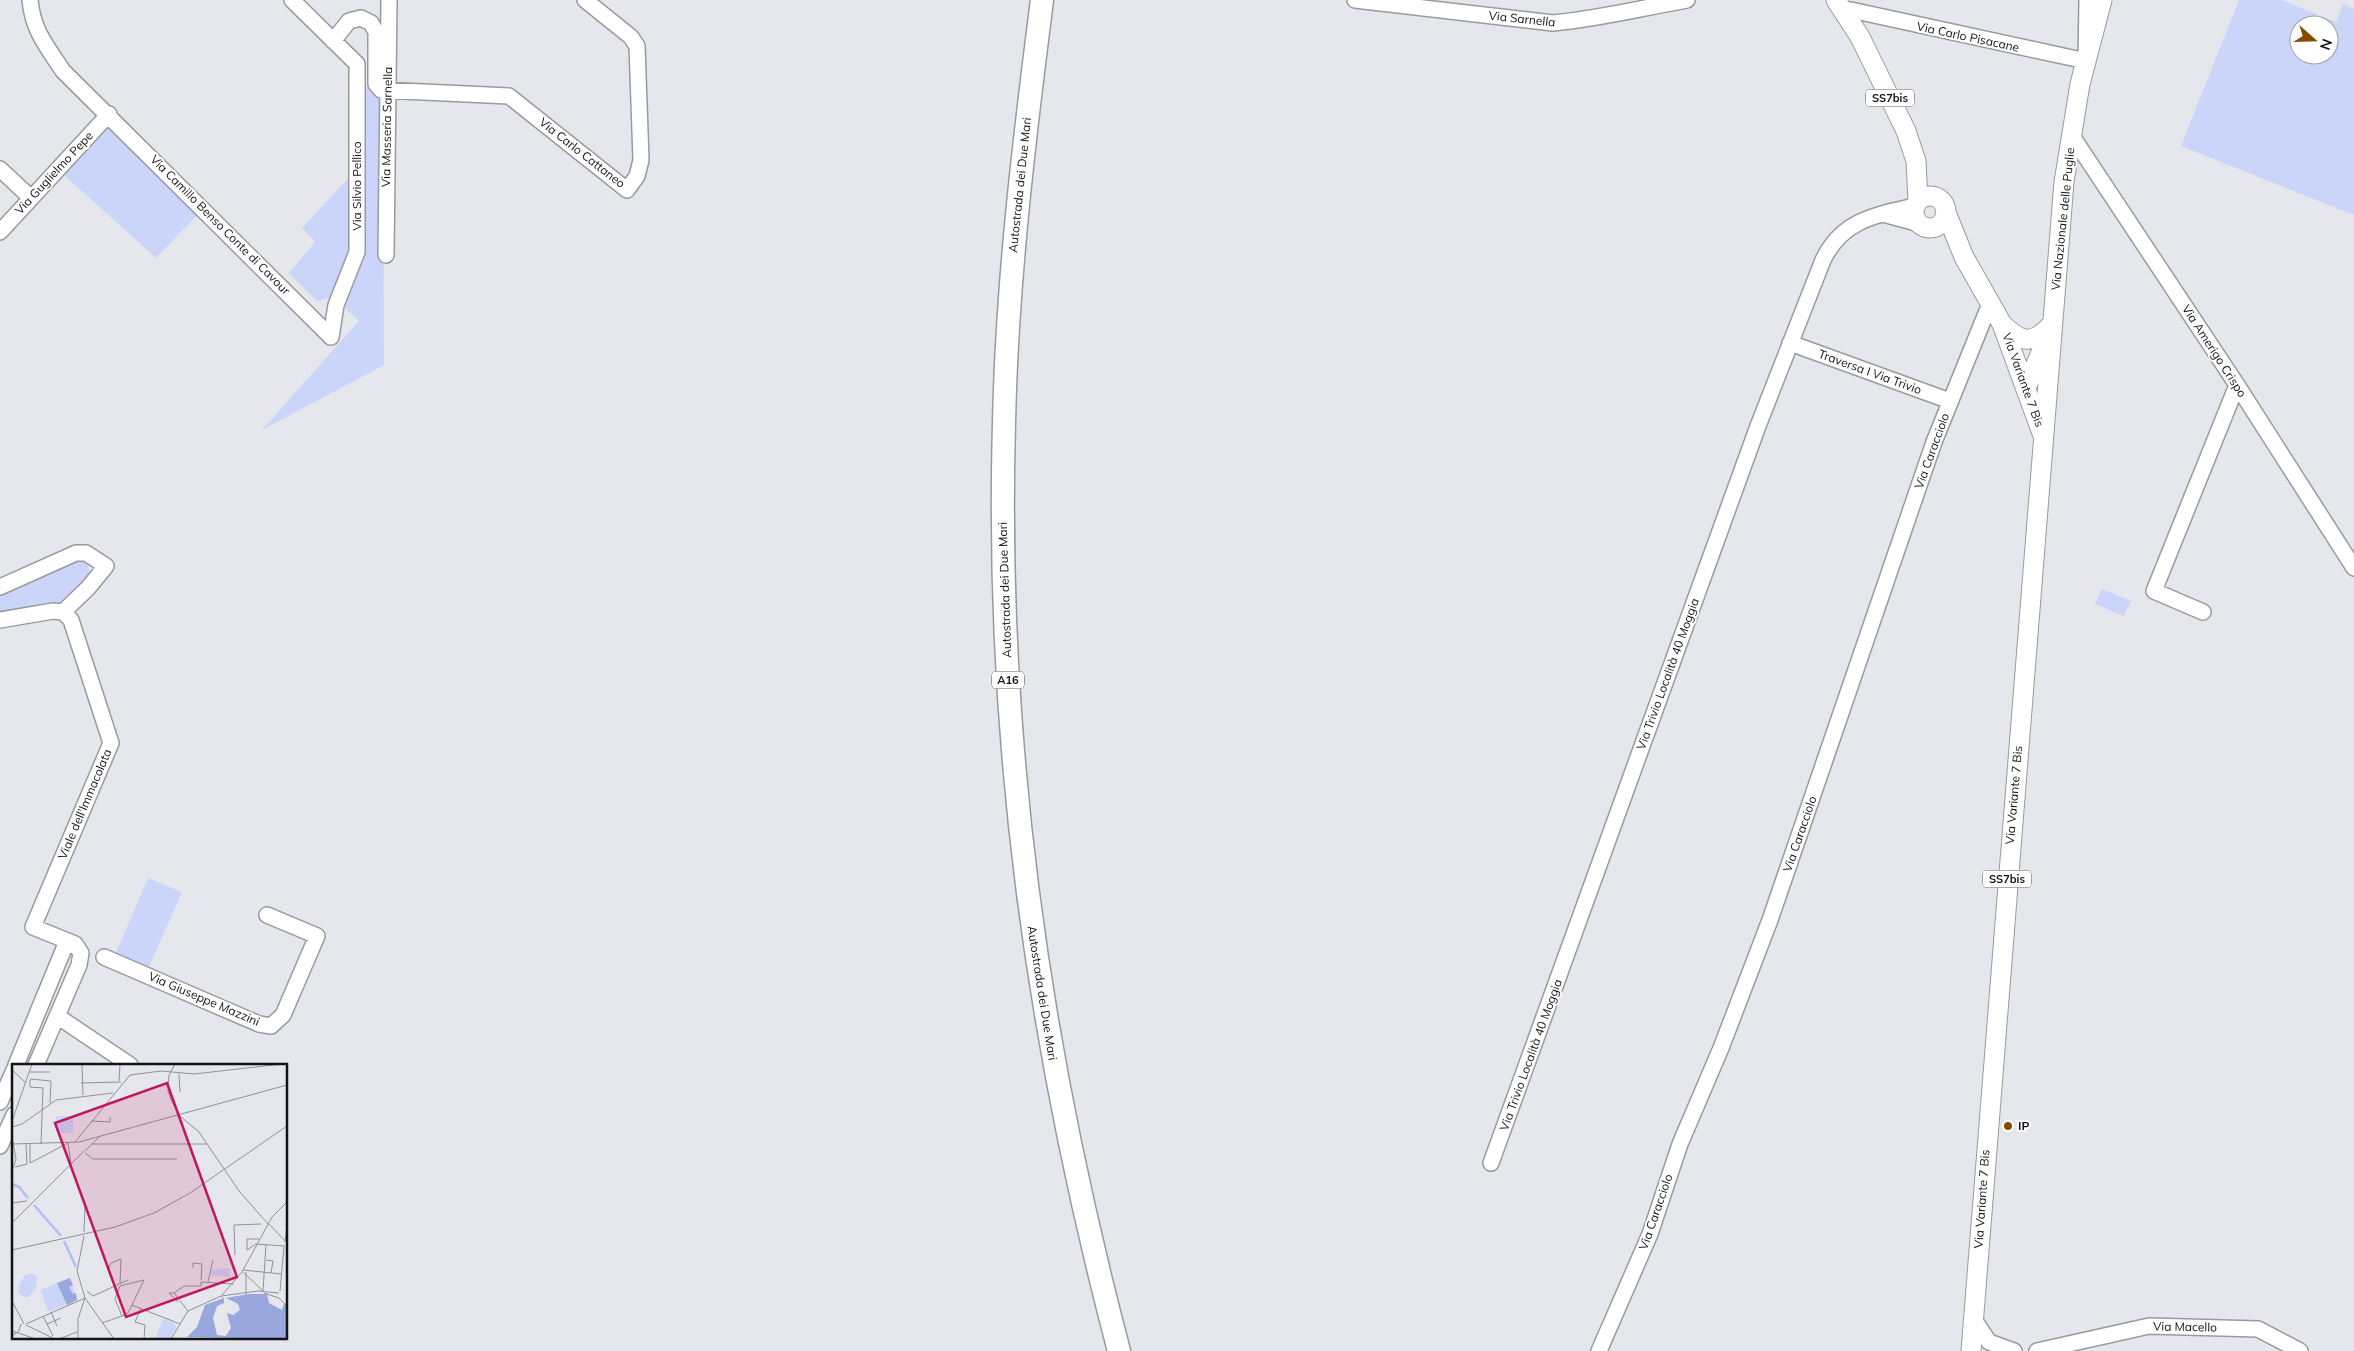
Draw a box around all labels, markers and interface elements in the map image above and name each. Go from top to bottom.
street label: Via Sarnella [1488,8,1556,29]
north arrow [2289,15,2339,65]
street label: Via Carlo Pisacane [1915,18,2021,55]
text: N [2316,36,2336,52]
street label: Via Masseria Sarnella [378,67,395,187]
road number: SS7bis [1866,90,1914,106]
street label: Via Carlo Cattaneo [536,114,628,191]
street label: Autostrada dei Due Mari [1005,116,1034,253]
street label: Via Guglielmo Pepe [11,128,96,217]
street label: Via Silvio Pellico [349,141,364,231]
street label: Via Nazionale delle Puglie [2048,147,2077,291]
street label: Via Camillo Benso Conte di Cavour [147,152,294,298]
street label: Via Amerigo Crispo [2179,302,2250,400]
street label: Via Variante 7 Bis [1999,331,2047,429]
street label: Traversa I Via Trivio [1817,346,1924,397]
street label: Via Caracciolo [1911,411,1952,491]
street label: Autostrada dei Due Mari [995,522,1014,658]
street label: Via Trivio Località 40 Moggia [1633,596,1702,752]
road number: A16 [992,672,1024,688]
street label: Via Variante 7 Bis [2002,745,2025,845]
street label: Viale dell'Immacolata [54,746,115,861]
street label: Via Caracciolo [1780,794,1820,874]
road number: SS7bis [1983,871,2031,888]
street label: Autostrada dei Due Mari [1024,925,1061,1061]
street label: Via Giuseppe Mazzini [146,968,262,1029]
street label: Via Trivio Località 40 Moggia [1496,977,1565,1133]
inset map [12,1064,288,1338]
place label: IP [2018,1118,2029,1133]
marker: IP [2002,1120,2014,1132]
street label: Via Variante 7 Bis [1971,1149,1992,1249]
street label: Via Caracciolo [1636,1172,1676,1252]
street label: Via Macello [2153,1318,2217,1335]

